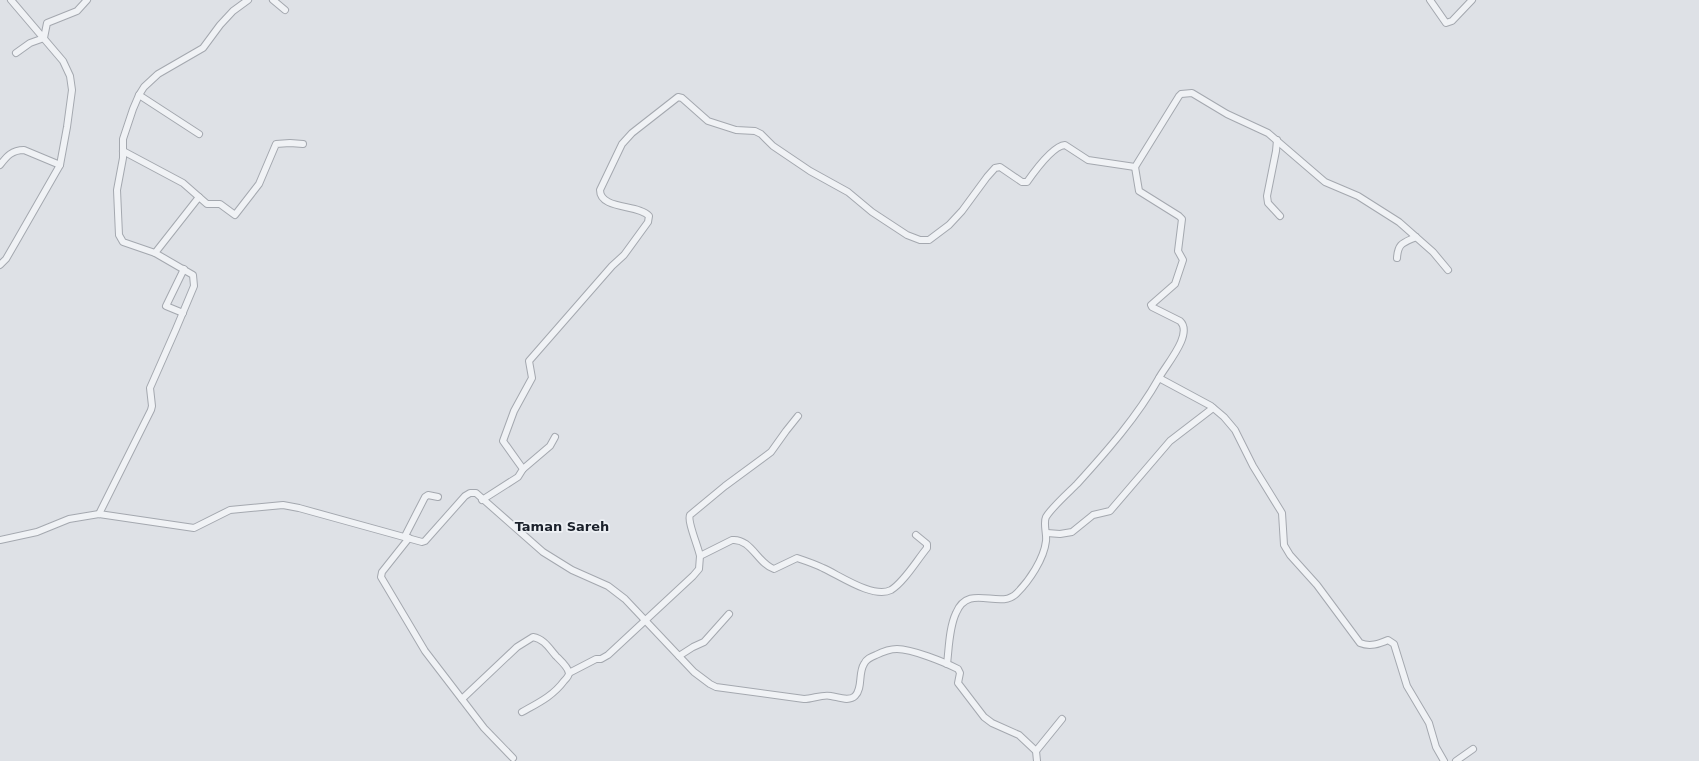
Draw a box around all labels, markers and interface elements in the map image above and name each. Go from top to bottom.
district label: Taman Sareh [515,519,609,534]

